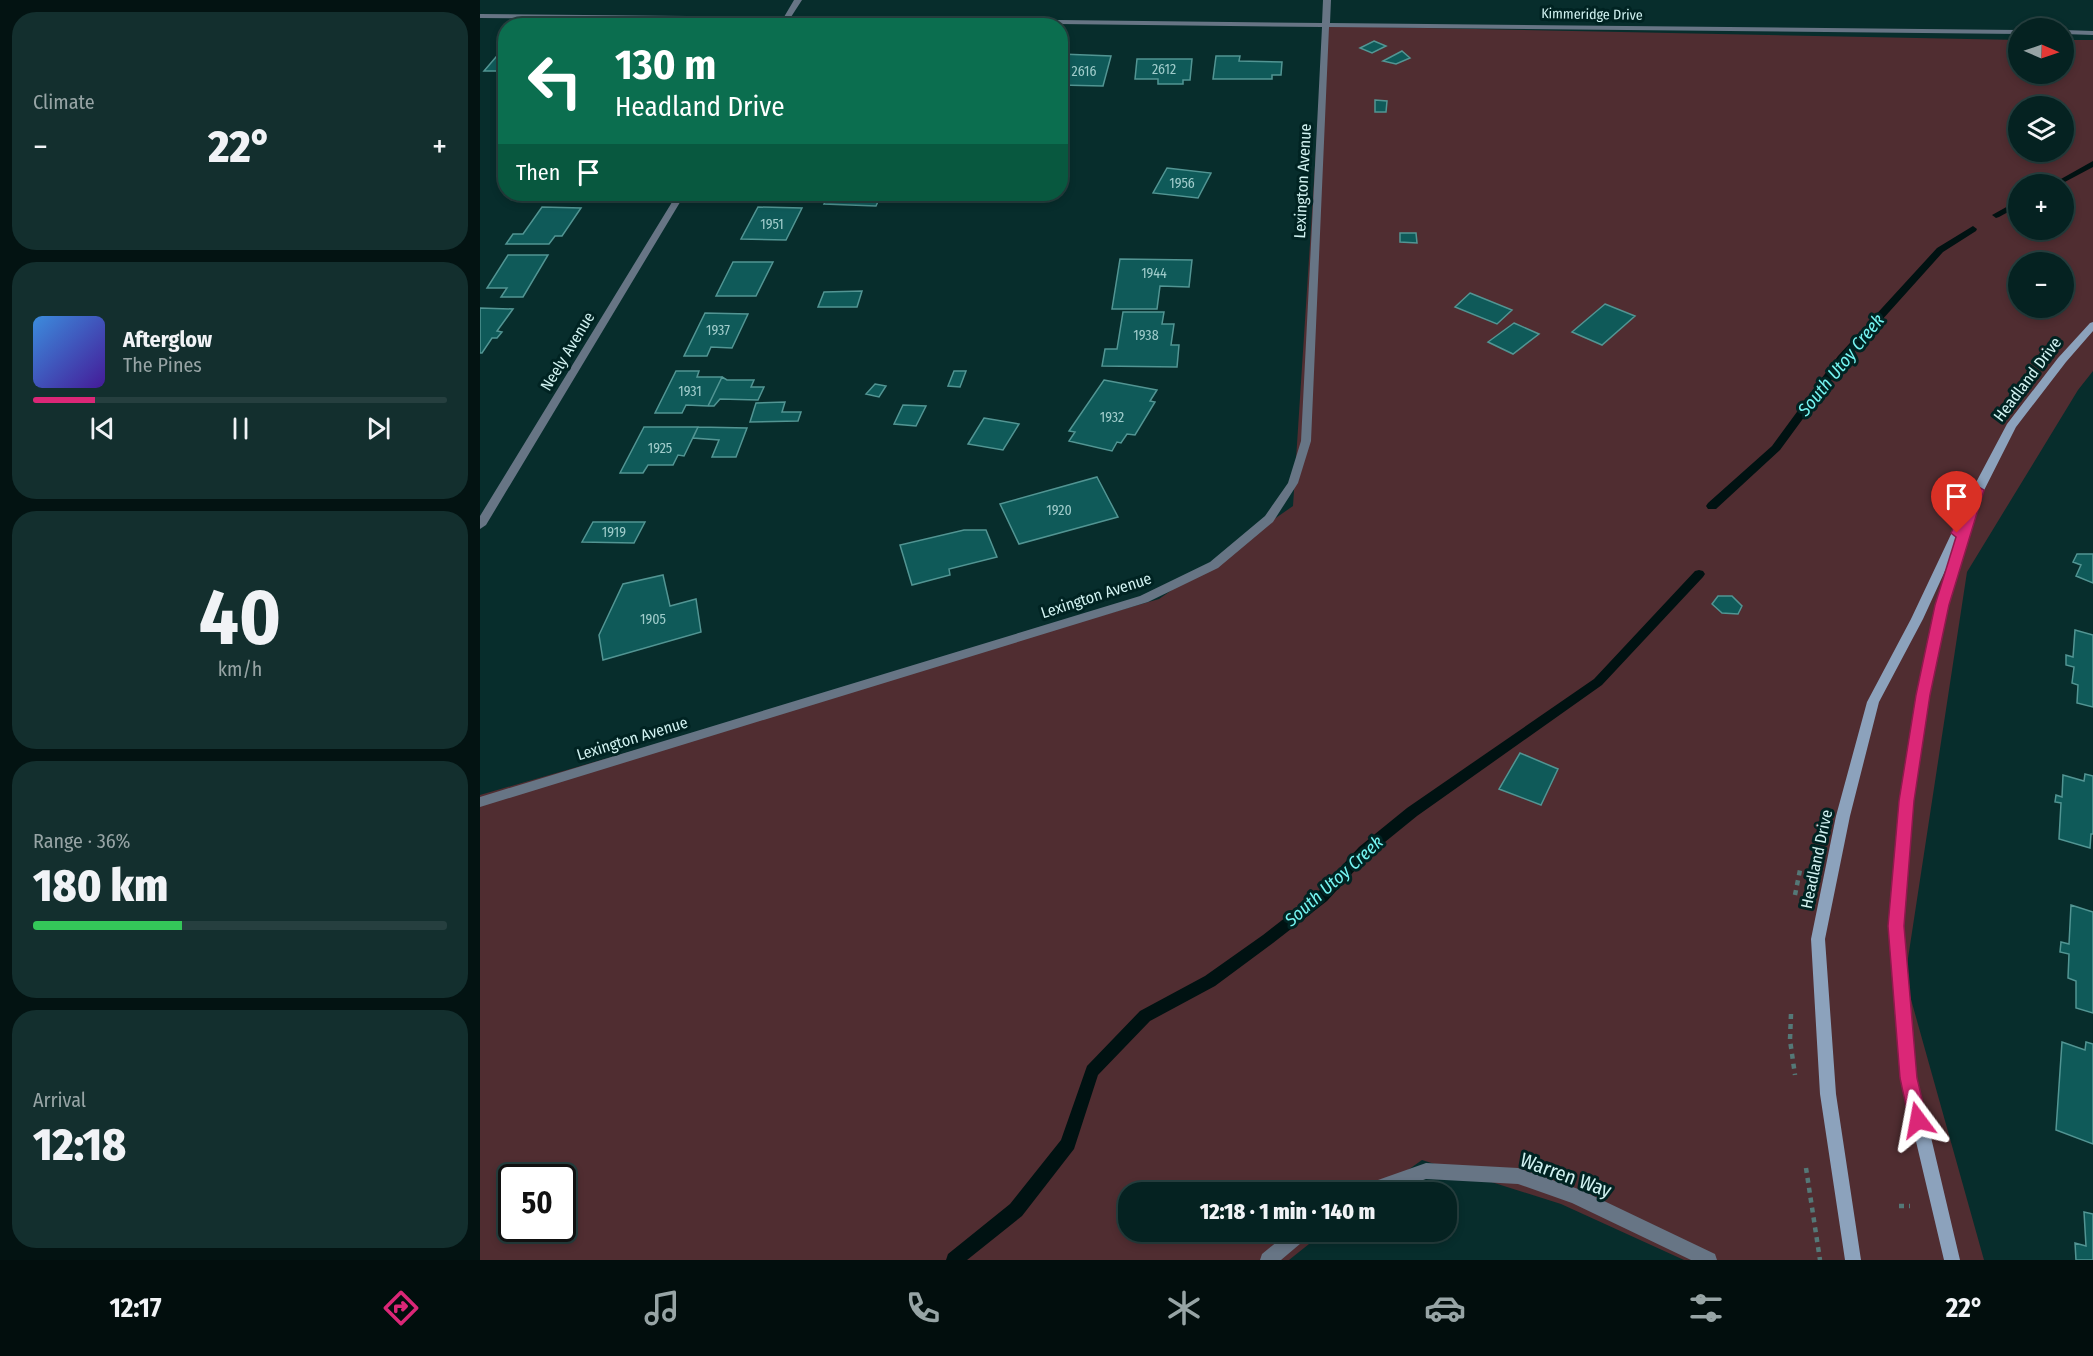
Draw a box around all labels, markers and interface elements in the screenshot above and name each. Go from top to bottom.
street label: Kimmeridge Drive [1541,5,1643,24]
north arrow [2008,18,2074,84]
map controls [2008,18,2074,318]
text: 130 m [615,40,716,90]
icon: left [516,42,594,120]
house number: 2612 [1152,61,1176,78]
house number: 2616 [1072,63,1096,80]
text: Climate [33,90,95,114]
text: Headland Drive [615,91,785,123]
button: layers [2008,96,2074,162]
text: 22° [208,120,272,174]
street label: Lexington Avenue [1290,123,1315,239]
text: − [33,127,48,167]
text: + [432,127,447,167]
icon: arrive [572,156,605,189]
text: Then [516,159,560,186]
button: + [2008,174,2074,240]
house number: 1956 [1169,175,1195,192]
house number: 1951 [760,216,784,233]
button: − [2008,252,2074,318]
house number: 1944 [1141,265,1167,282]
street label: Neely Avenue [536,308,598,394]
water label: South Utoy Creek [1792,309,1889,421]
house number: 1937 [706,322,730,339]
text: Afterglow [123,326,212,353]
house number: 1938 [1133,327,1159,344]
street label: Headland Drive [1990,333,2065,425]
text: The Pines [123,353,202,377]
house number: 1931 [678,383,702,400]
house number: 1932 [1100,409,1124,426]
icon: previous [86,412,119,445]
icon: pause [224,412,257,445]
icon: next [362,412,395,445]
house number: 1925 [648,440,672,457]
pin [1931,471,1982,533]
icon: arrive [1940,480,1973,513]
house number: 1920 [1046,502,1072,519]
house number: 1919 [602,524,626,541]
street label: Lexington Avenue [1038,569,1154,622]
text: 40 [199,571,281,665]
house number: 1905 [640,611,666,628]
text: km/h [218,657,262,681]
street label: Lexington Avenue [574,713,690,764]
street label: Headland Drive [1797,808,1836,910]
text: Range · 36% [33,829,131,853]
water label: South Utoy Creek [1279,831,1388,932]
text: 180 km [33,859,168,913]
text: Arrival [33,1088,86,1112]
position arrow [1886,1088,1950,1152]
text: 12:18 [33,1118,126,1172]
street label: Warren Way [1517,1147,1615,1203]
speed limit sign: 50 [498,1164,576,1242]
text: 12:18 · 1 min · 140 m [1200,1198,1375,1225]
icon: directions [380,1287,422,1329]
icon: music [641,1287,683,1329]
icon: phone [902,1287,944,1329]
icon: climate [1163,1287,1205,1329]
icon: car [1424,1287,1466,1329]
icon: filters [1685,1287,1727,1329]
text: 12:17 [109,1292,162,1324]
text: 22° [1946,1292,1983,1324]

